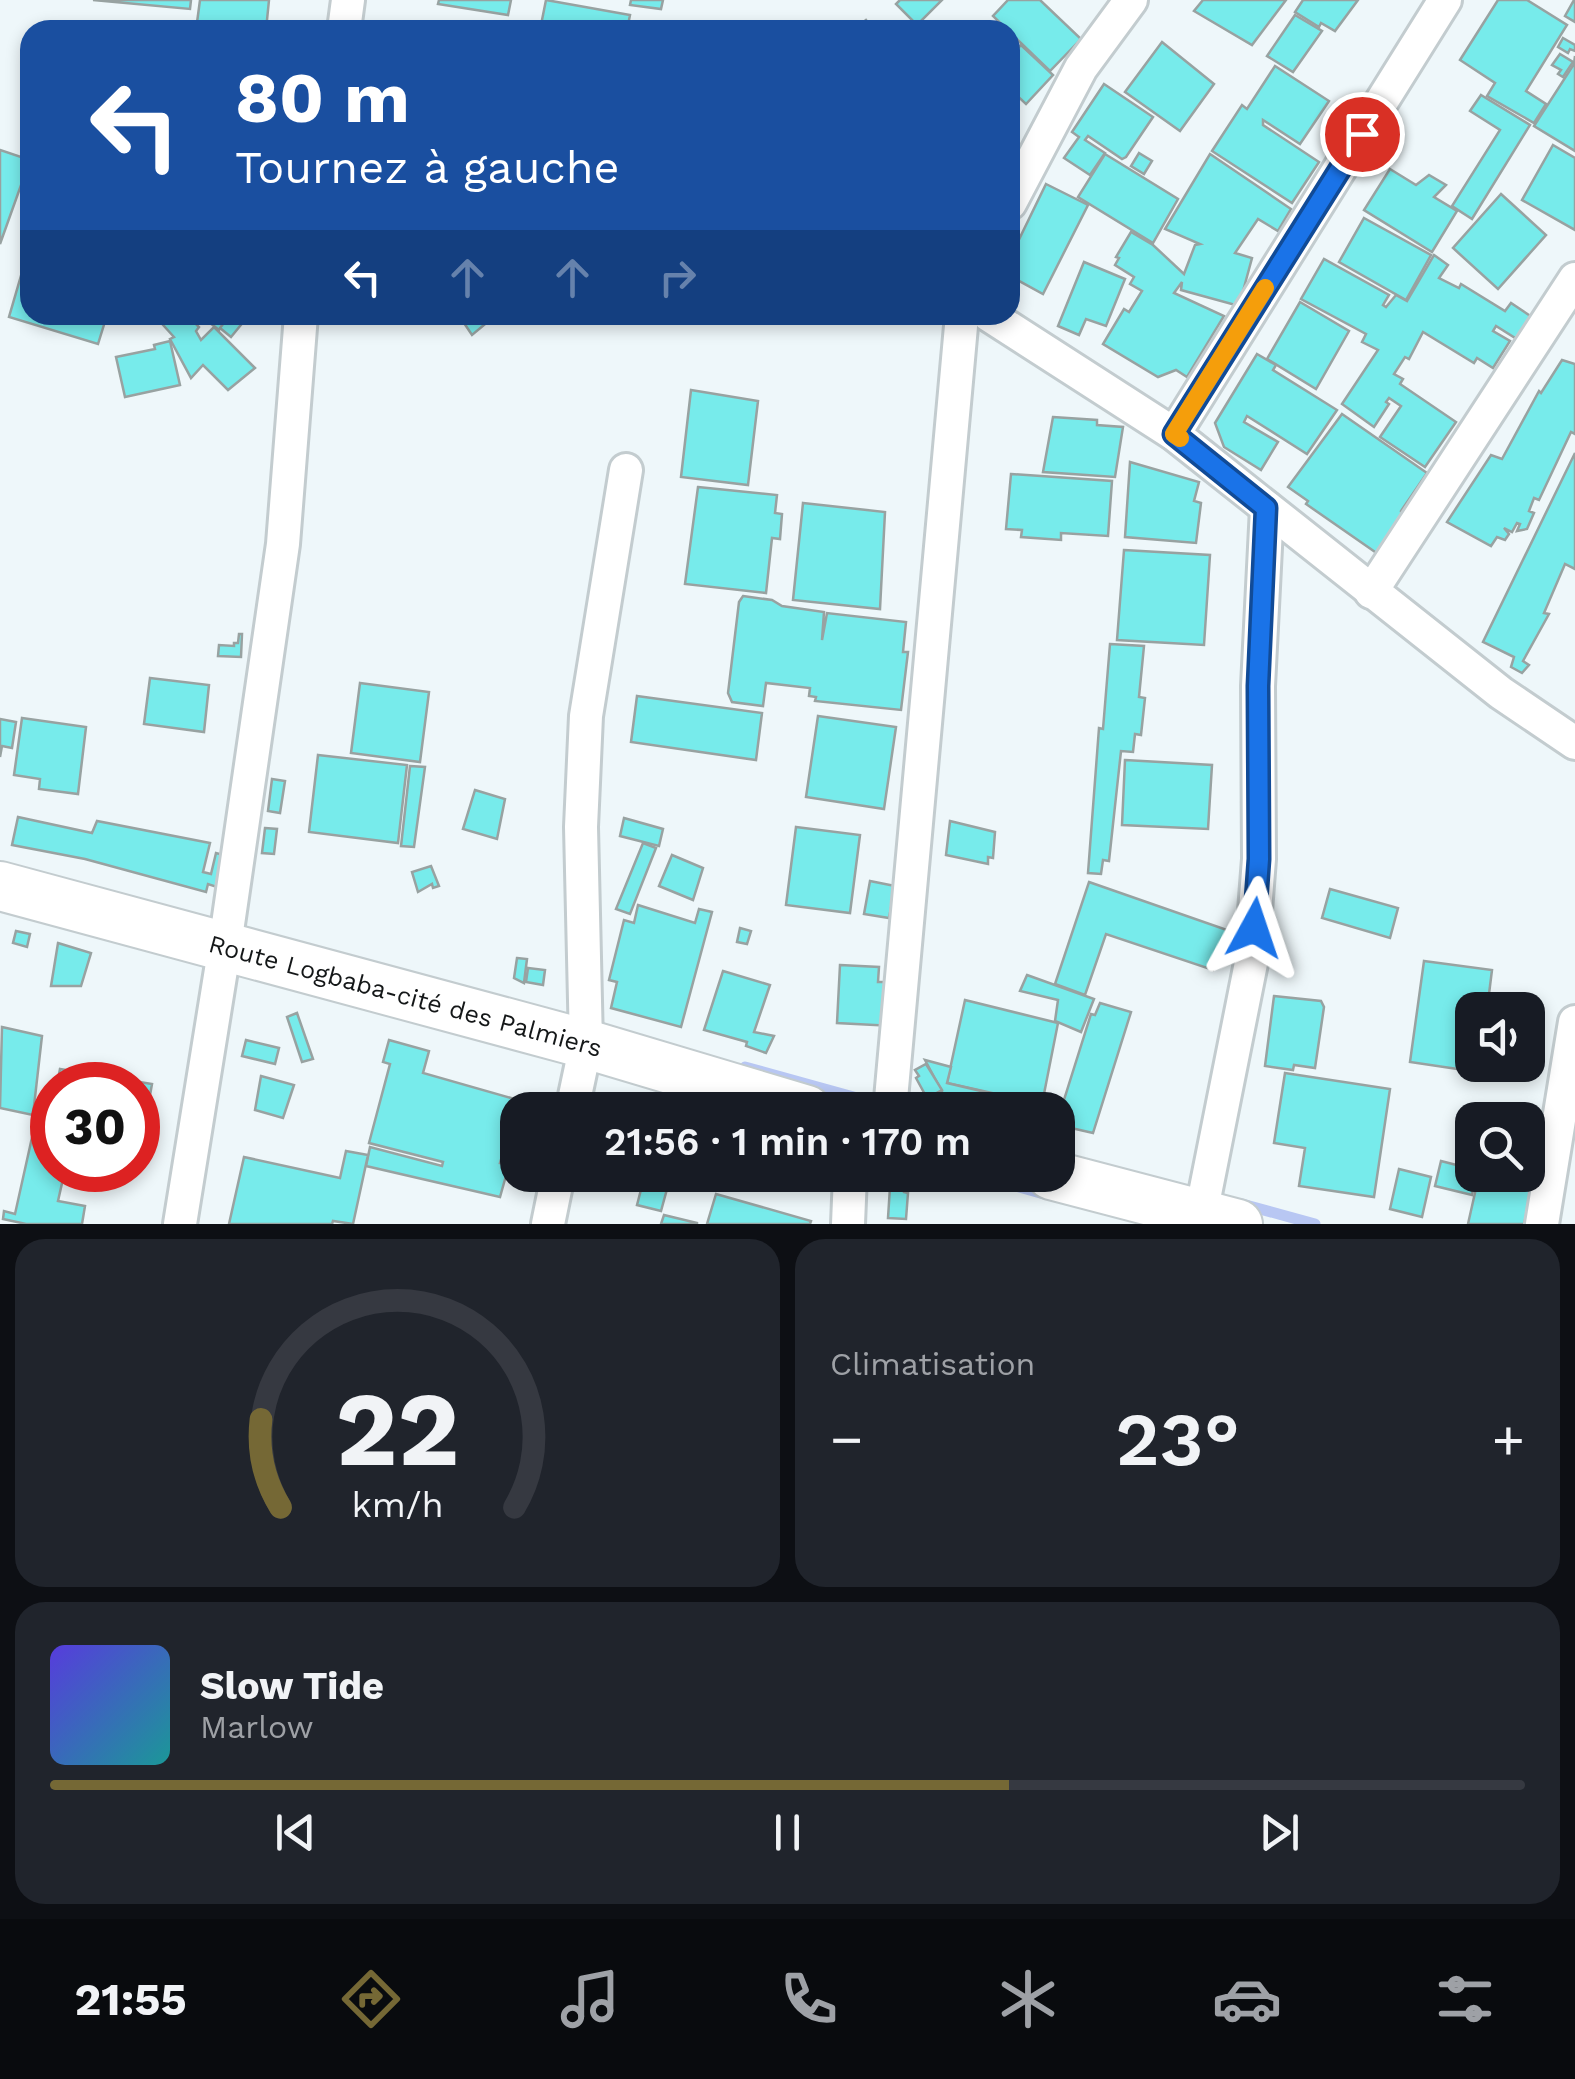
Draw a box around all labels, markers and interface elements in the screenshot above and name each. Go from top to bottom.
text: 80 m [235,57,410,139]
icon: left [70,60,200,190]
pin [1320,92,1405,177]
icon: arrive [1335,107,1390,162]
text: Tournez à gauche [235,141,620,194]
icon: left [335,250,390,305]
icon: ahead [440,250,495,305]
icon: ahead [545,250,600,305]
icon: right [650,250,705,305]
position arrow [1202,876,1306,980]
street label: Route Logbaba-cité des Palmiers [206,929,605,1063]
map controls [1455,992,1545,1192]
button: sound [1455,992,1545,1082]
speed limit sign: 30 [30,1062,160,1192]
button: search [1455,1102,1545,1192]
text: 21:56 · 1 min · 170 m [604,1120,971,1164]
text: Climatisation [830,1345,1035,1383]
text: 22 [336,1368,459,1490]
text: 23° [1115,1395,1240,1483]
text: − [830,1407,863,1471]
text: + [1492,1407,1525,1471]
text: km/h [351,1484,444,1526]
text: Slow Tide [200,1664,384,1708]
text: Marlow [200,1708,314,1746]
icon: previous [268,1805,323,1860]
icon: pause [760,1805,815,1860]
icon: next [1252,1805,1307,1860]
icon: directions [336,1964,406,2034]
icon: music [555,1964,625,2034]
icon: phone [774,1964,844,2034]
icon: climate [993,1964,1063,2034]
icon: car [1212,1964,1282,2034]
icon: filters [1430,1964,1500,2034]
text: 21:55 [74,1973,187,2026]

